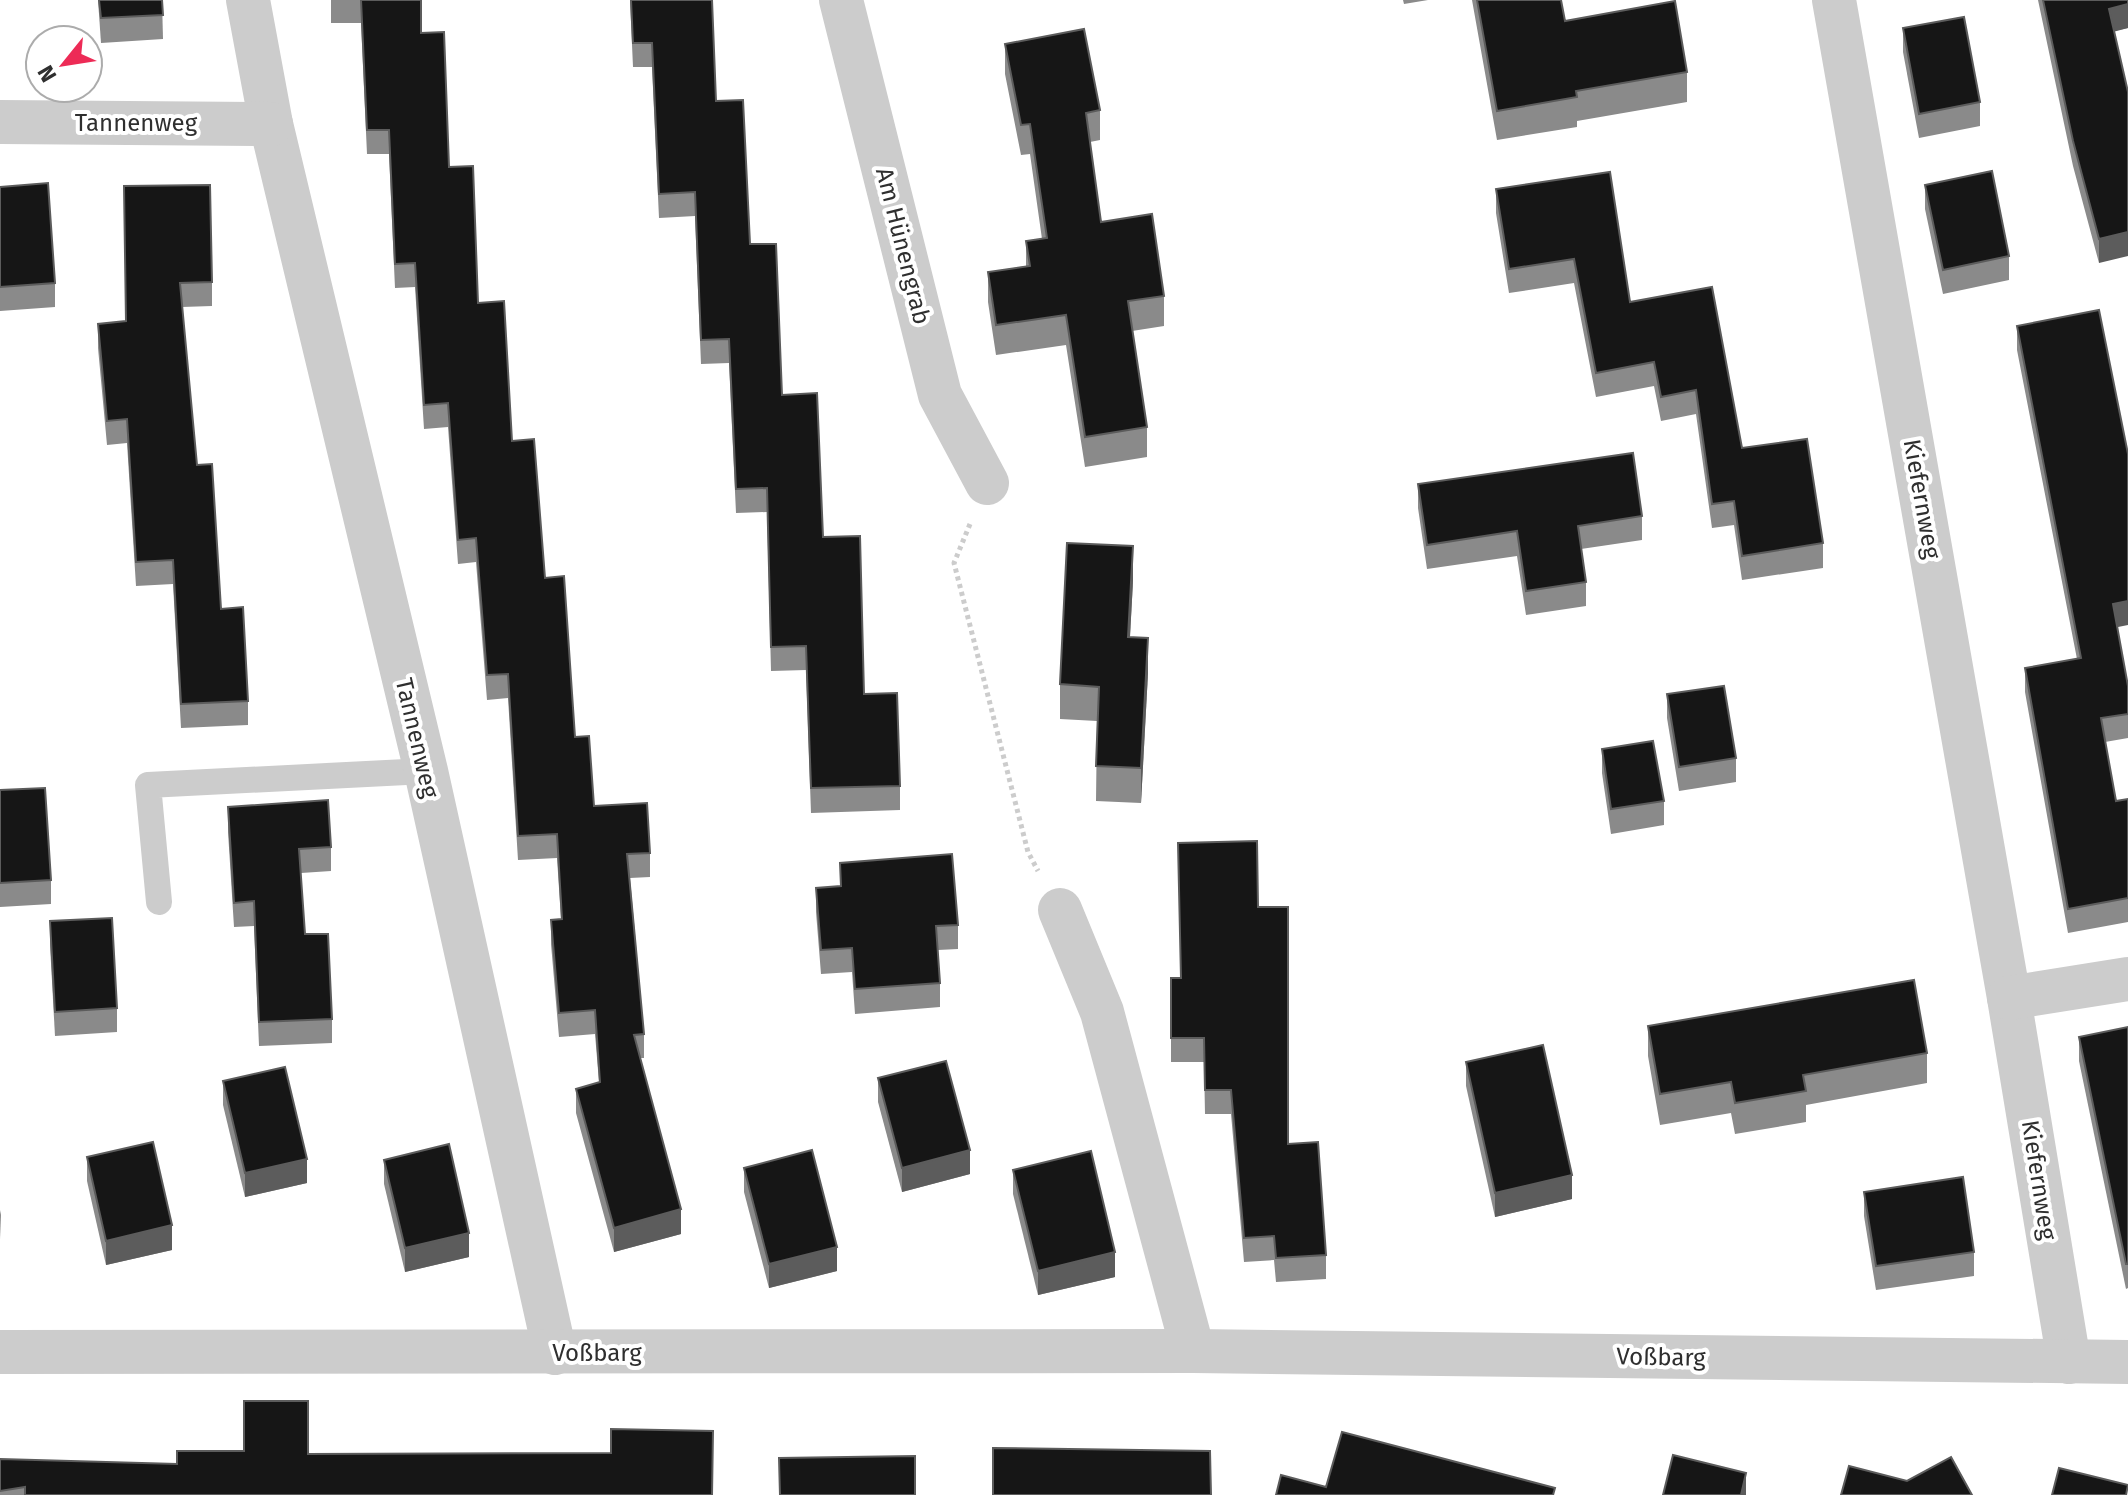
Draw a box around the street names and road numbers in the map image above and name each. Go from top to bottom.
street label: Tannenweg [75,109,198,137]
street label: Am Hünengrab [870,165,936,327]
street label: Kiefernweg [1898,437,1946,561]
street label: Tannenweg [390,675,445,801]
street label: Kiefernweg [2016,1118,2062,1242]
street label: Voßbarg [552,1339,642,1367]
street label: Voßbarg [1616,1342,1706,1372]

